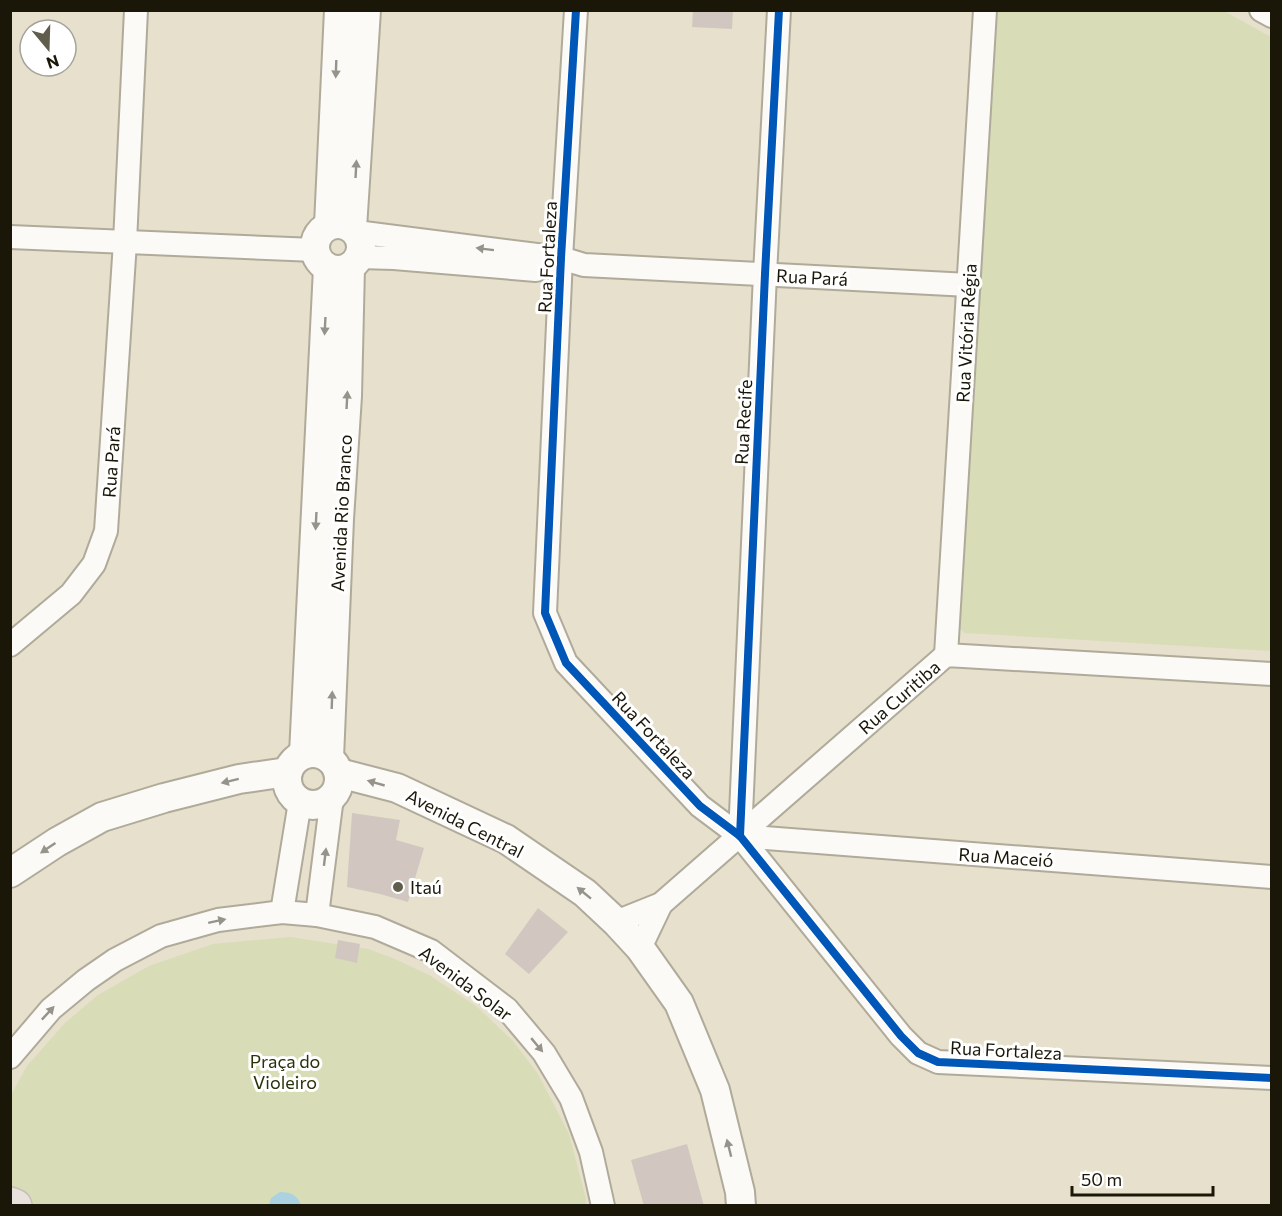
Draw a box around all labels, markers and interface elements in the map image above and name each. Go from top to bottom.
north arrow [18,18,78,78]
text: N [44,52,62,74]
one-way arrow [331,59,341,78]
one-way arrow [351,160,360,179]
street label: Rua Fortaleza [533,201,561,313]
one-way arrow [475,244,494,253]
street label: Rua Vitória Régia [951,263,981,403]
street label: Rua Pará [776,264,848,290]
one-way arrow [321,317,330,336]
street label: Rua Recife [730,379,756,465]
one-way arrow [342,391,351,410]
street label: Rua Pará [98,425,124,499]
street label: Avenida Rio Branco [326,434,356,592]
one-way arrow [311,511,320,530]
street label: Rua Curitiba [854,656,944,738]
street label: Rua Fortaleza [608,687,700,783]
one-way arrow [327,690,336,709]
one-way arrow [220,777,239,787]
one-way arrow [367,777,385,787]
street label: Avenida Central [403,784,527,862]
one-way arrow [40,842,56,854]
street label: Rua Maceió [958,843,1054,871]
one-way arrow [320,847,329,866]
place label: Itaú [410,876,442,898]
marker: Itaú [391,880,405,894]
one-way arrow [576,887,592,900]
one-way arrow [208,916,227,925]
street label: Avenida Solar [415,941,517,1025]
one-way arrow [41,1005,55,1020]
street label: Rua Fortaleza [950,1036,1062,1064]
one-way arrow [530,1037,543,1052]
park label: Praça do Violeiro [250,1050,320,1093]
one-way arrow [724,1139,734,1158]
scale bar [1072,1159,1213,1197]
text: 50 m [1081,1168,1122,1190]

